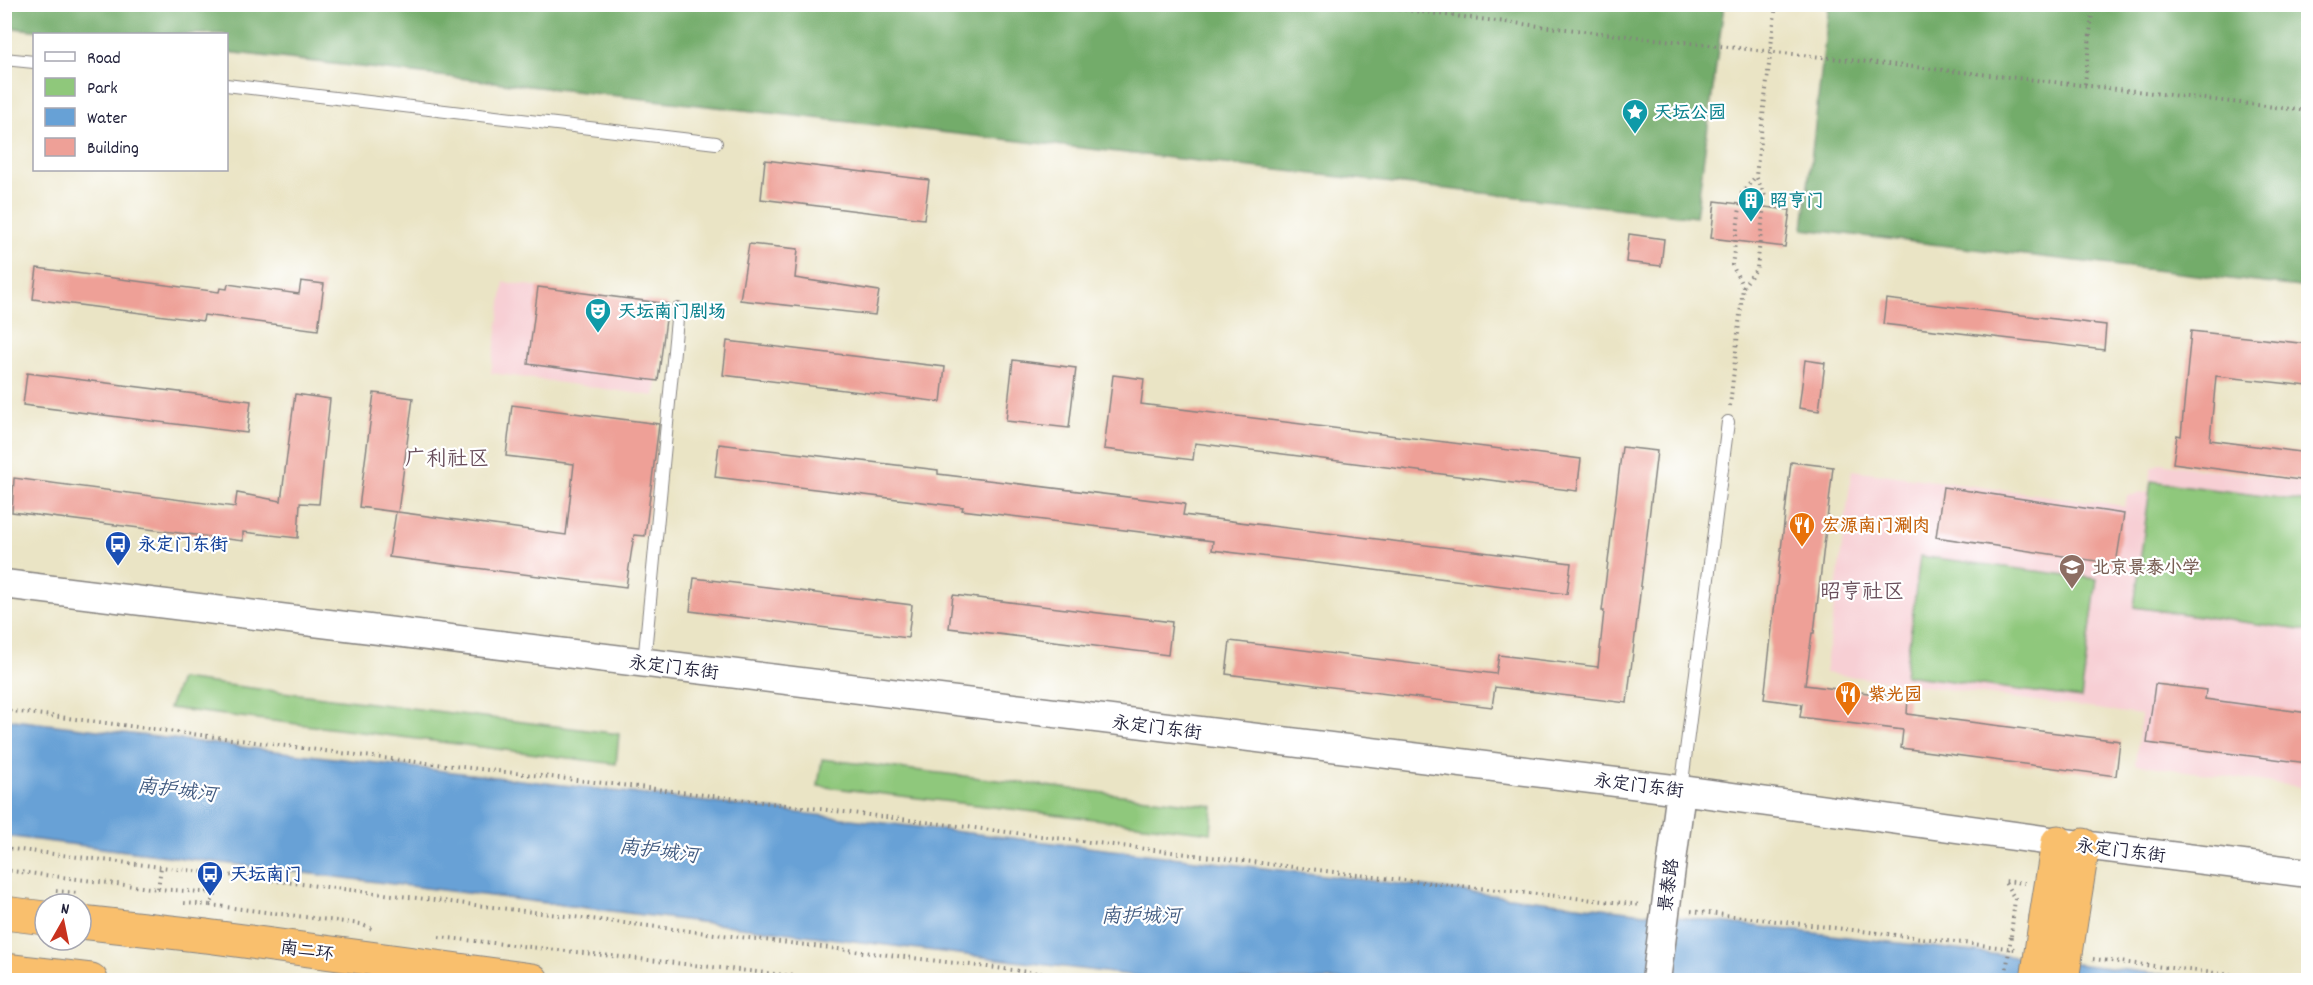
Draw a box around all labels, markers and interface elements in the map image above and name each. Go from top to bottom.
legend [33,33,228,171]
text: Road [87,47,121,72]
text: Park [87,77,118,102]
place icon: 天坛公园 [1620,97,1650,135]
place label: 天坛公园 [1654,102,1726,127]
text: Water [87,107,127,132]
text: Building [87,137,139,162]
building icon: 昭亨门 [1736,185,1766,223]
place label: 昭亨门 [1770,190,1824,215]
theatre icon: 天坛南门剧场 [583,296,613,334]
place label: 天坛南门剧场 [618,301,726,326]
district label: 广利社区 [405,446,489,476]
restaurant icon: 宏源南门涮肉 [1787,510,1817,548]
place label: 宏源南门涮肉 [1822,515,1930,540]
bus stop icon: 永定门东街 [103,529,133,567]
place label: 永定门东街 [138,534,228,559]
school or university icon: 北京景泰小学 [2057,552,2087,590]
place label: 北京景泰小学 [2092,557,2200,582]
district label: 昭亨社区 [1820,579,1904,609]
street label: 永定门东街 [628,652,720,687]
restaurant icon: 紫光园 [1833,679,1863,717]
place label: 紫光园 [1868,684,1922,709]
street label: 永定门东街 [1111,712,1203,747]
street label: 永定门东街 [1593,770,1685,805]
water label: 南护城河 [135,773,221,811]
water label: 南护城河 [617,834,703,872]
street label: 永定门东街 [2075,835,2167,870]
street label: 景泰路 [1654,857,1687,914]
bus stop icon: 天坛南门 [195,859,225,897]
place label: 天坛南门 [230,864,302,889]
north arrow [33,892,93,952]
text: N [59,898,71,922]
water label: 南护城河 [1101,904,1184,932]
street label: 南二环 [278,936,335,969]

